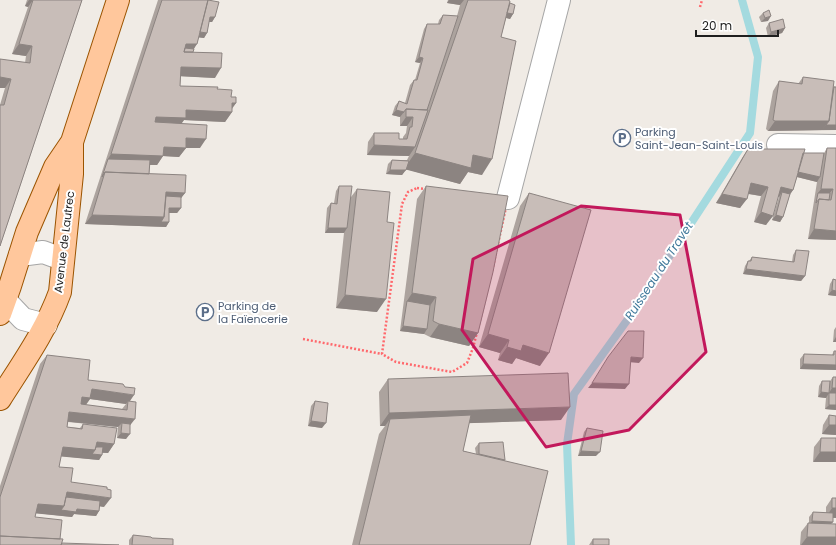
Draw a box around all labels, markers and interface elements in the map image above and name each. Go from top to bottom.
scale bar [696,12,778,38]
text: 20 m [702,17,732,34]
place label: Parking Saint-Jean-Saint-Louis [635,124,763,153]
parking icon: Parking Saint-Jean-Saint-Louis [612,128,632,148]
street label: Avenue de Lautrec [50,190,78,294]
water label: Ruisseau du Travet [620,218,697,323]
place label: Parking de la Faïencerie [218,298,288,327]
parking icon: Parking de la Faïencerie [195,302,215,322]

